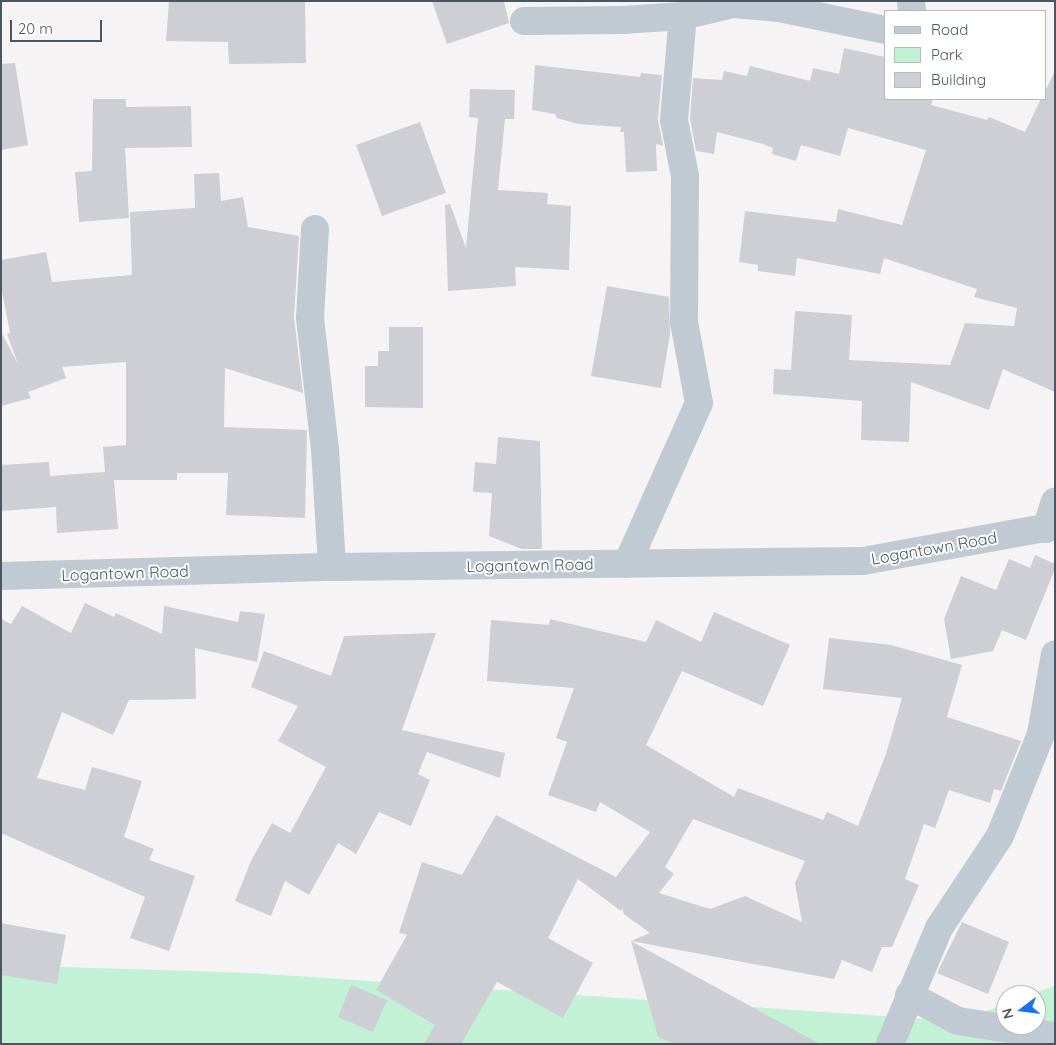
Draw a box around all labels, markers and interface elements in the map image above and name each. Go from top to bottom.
scale bar [12,10,105,42]
legend [884,10,1046,100]
text: 20 m [18,19,53,38]
text: Road [931,20,968,39]
text: Park [931,45,963,64]
text: Building [931,70,986,89]
street label: Logantown Road [870,527,998,569]
street label: Logantown Road [466,554,594,576]
street label: Logantown Road [61,561,189,585]
north arrow [996,985,1046,1035]
text: N [997,1006,1018,1021]

